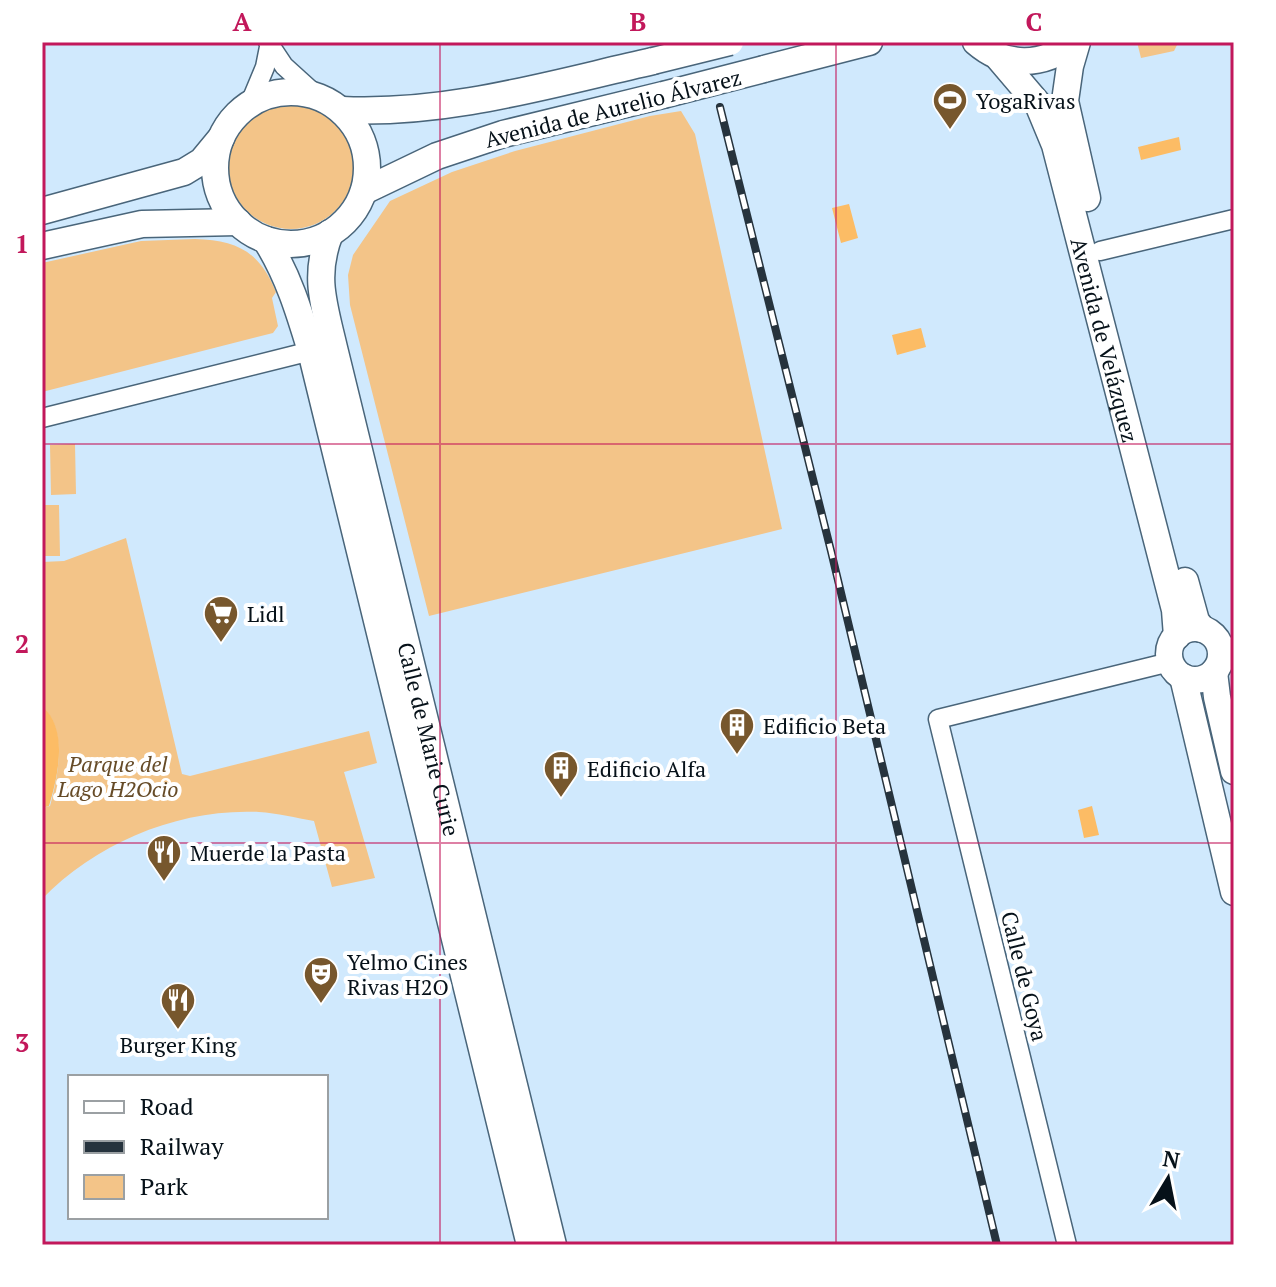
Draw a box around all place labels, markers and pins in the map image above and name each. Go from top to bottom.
sports icon: YogaRivas [931,81,969,131]
place label: YogaRivas [976,86,1075,115]
supermarket icon: Lidl [202,594,240,644]
place label: Lidl [247,599,285,628]
building icon: Edificio Beta [718,706,756,756]
place label: Edificio Beta [763,711,886,740]
building icon: Edificio Alfa [542,749,580,799]
place label: Edificio Alfa [587,754,706,783]
restaurant icon: Muerde la Pasta [145,833,183,883]
place label: Muerde la Pasta [190,838,346,867]
place label: Yelmo Cines Rivas H2O [347,947,468,1001]
theatre icon: Yelmo Cines Rivas H2O [302,955,340,1005]
restaurant icon: Burger King [159,981,197,1031]
place label: Burger King [120,1030,237,1059]

